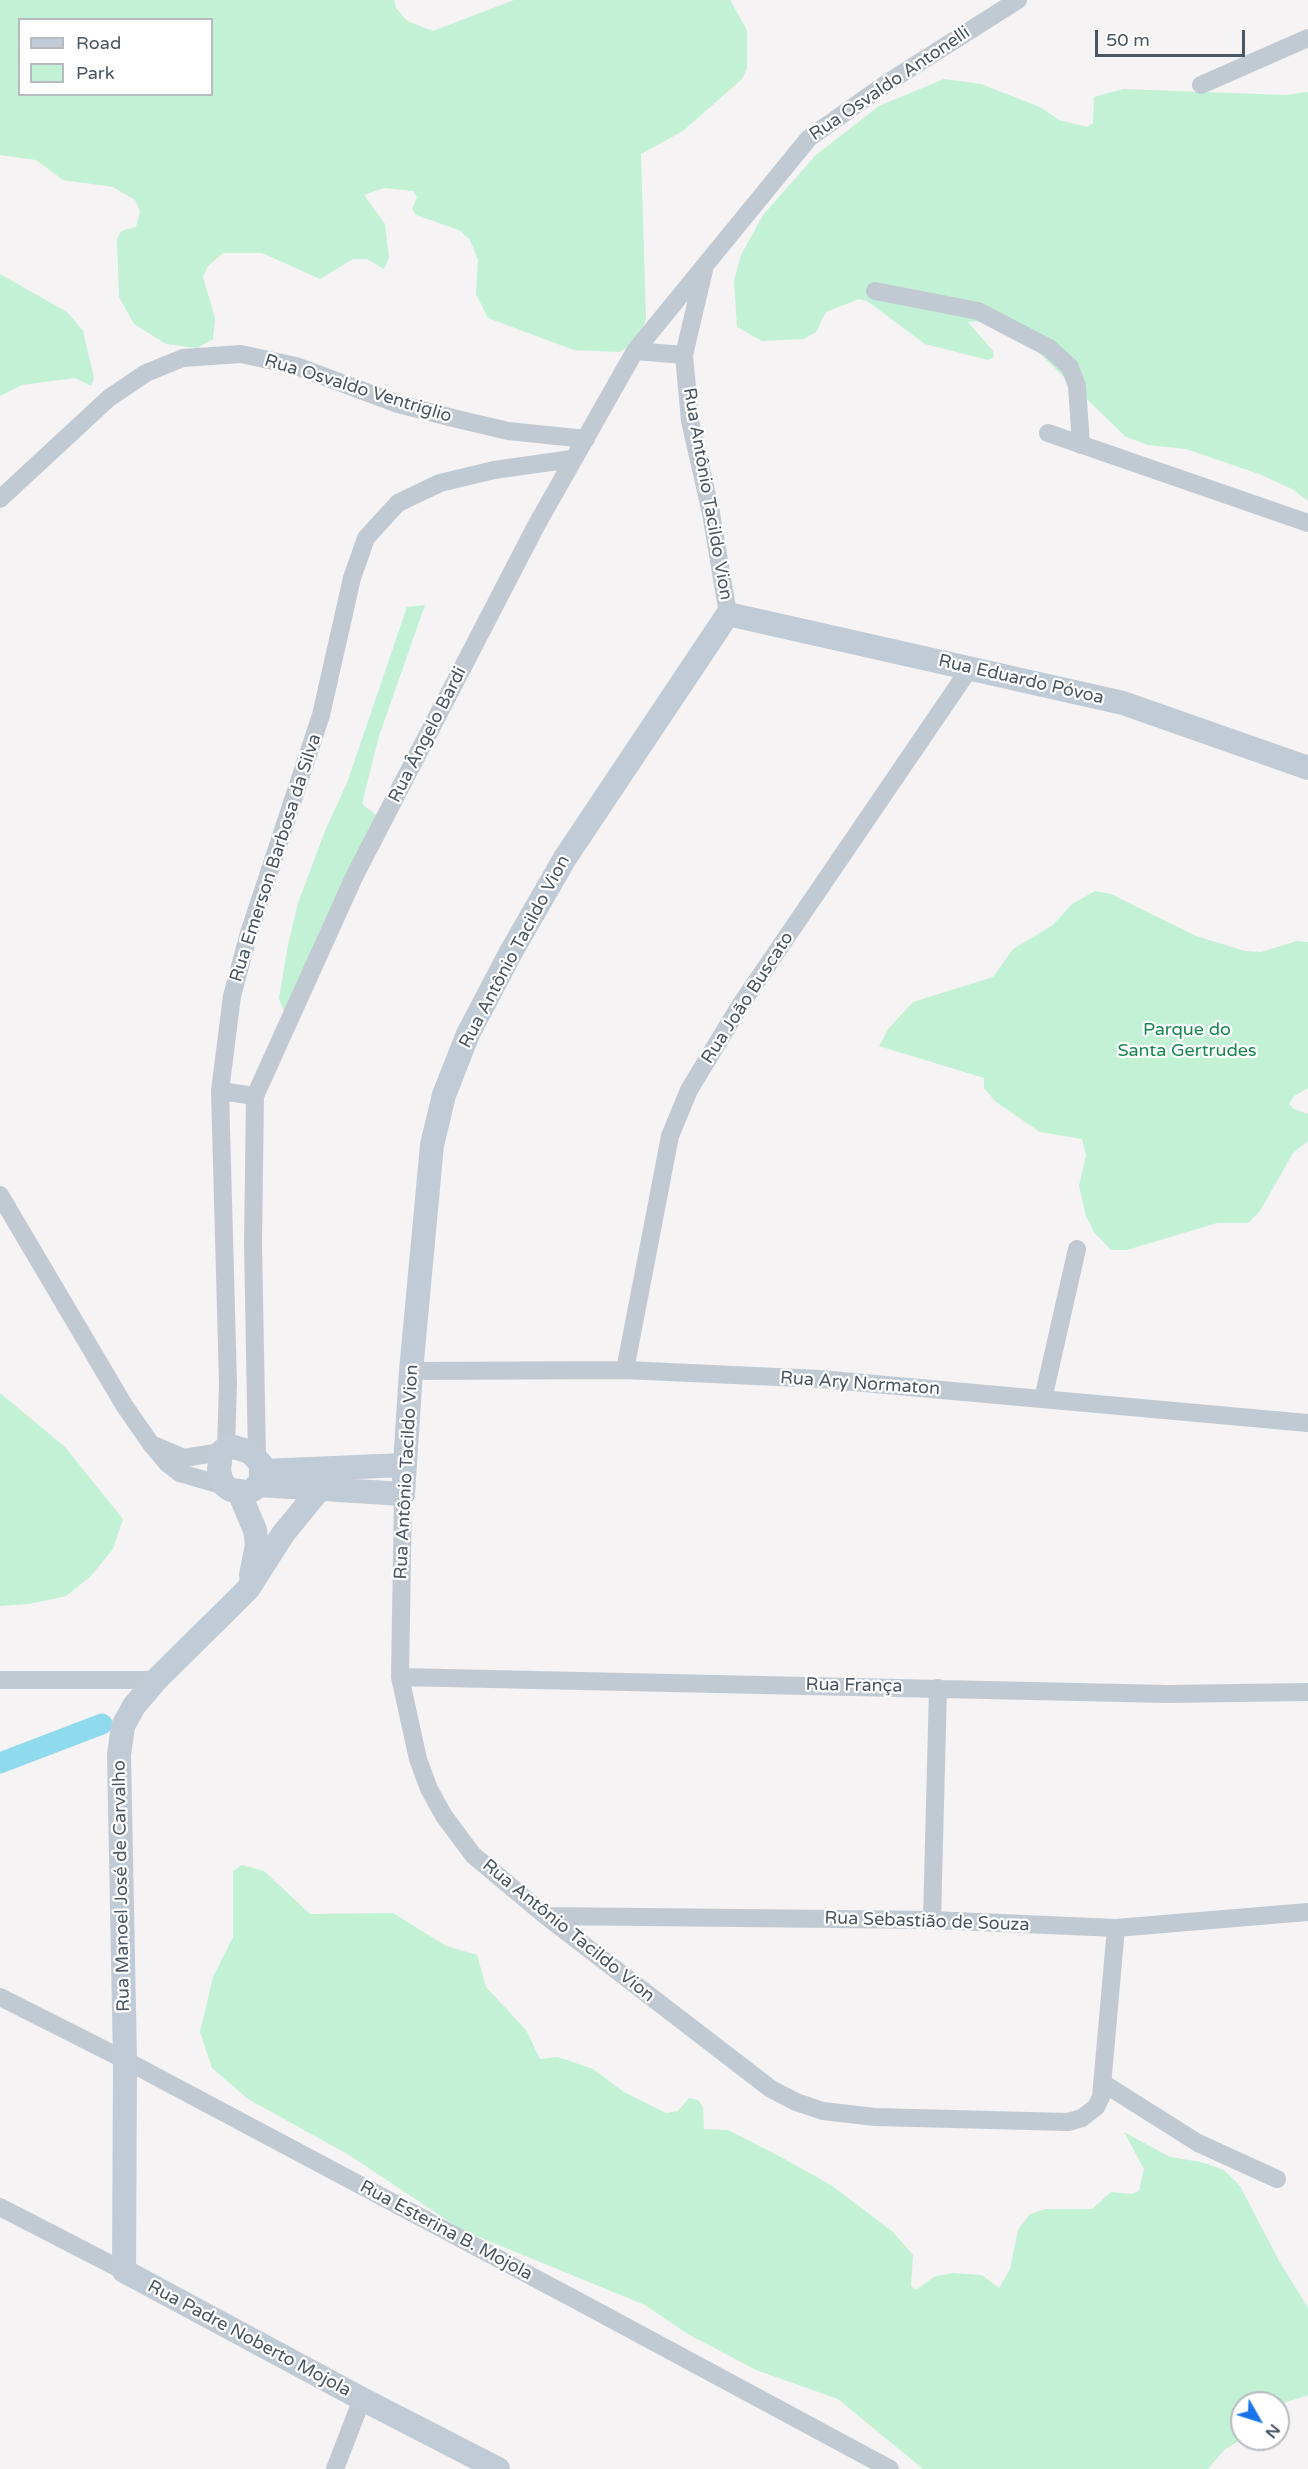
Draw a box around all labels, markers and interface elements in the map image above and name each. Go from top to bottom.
legend [18,18,213,96]
scale bar [1098,18,1248,56]
street label: Rua Osvaldo Antonelli [806,22,974,146]
text: 50 m [1106,29,1150,51]
text: Road [76,32,121,54]
text: Park [76,62,114,84]
street label: Rua Osvaldo Ventriglio [262,350,454,428]
street label: Rua Antônio Tacildo Vion [678,386,736,602]
street label: Rua Eduardo Póvoa [936,650,1106,710]
street label: Rua Ângelo Bardi [384,663,472,807]
street label: Rua Emerson Barbosa da Silva [226,731,326,985]
street label: Rua Antônio Tacildo Vion [455,852,575,1052]
street label: Rua João Buscato [697,928,799,1068]
park label: Parque do Santa Gertrudes [1117,1019,1257,1062]
street label: Rua Antônio Tacildo Vion [391,1364,423,1580]
street label: Rua Ary Normaton [779,1368,941,1400]
street label: Rua França [805,1674,903,1698]
street label: Rua Manoel José de Carvalho [109,1760,135,2012]
street label: Rua Antônio Tacildo Vion [478,1855,658,2007]
street label: Rua Sebastião de Souza [824,1908,1030,1936]
street label: Rua Esterina B. Mojola [356,2176,536,2286]
street label: Rua Padre Noberto Mojola [144,2276,354,2402]
north arrow [1230,2391,1290,2451]
text: N [1261,2420,1284,2442]

